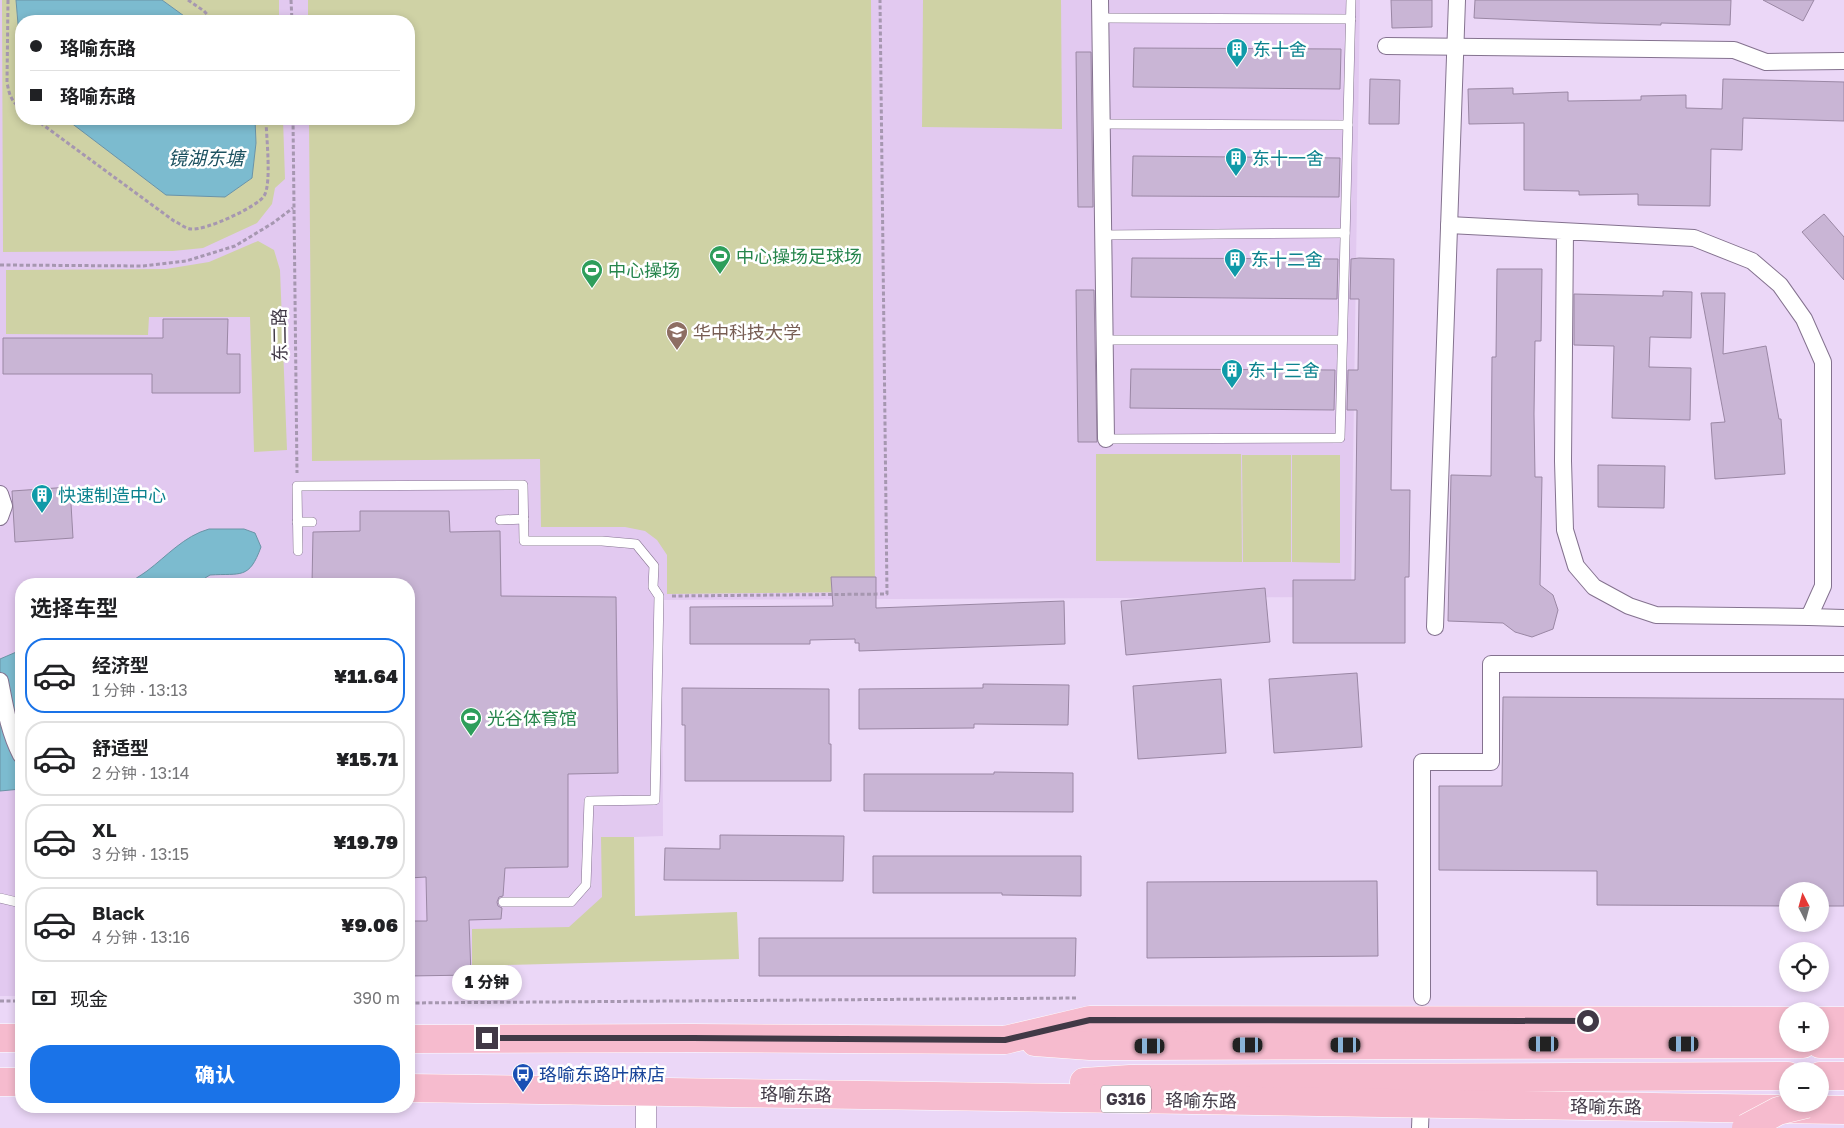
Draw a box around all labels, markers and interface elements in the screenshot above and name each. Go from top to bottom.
text: 珞喻东路 [60,36,136,59]
building icon: 东十舍 [1225,37,1249,68]
place label: 东十舍 [1253,38,1307,60]
text: 珞喻东路 [60,84,136,107]
water label: 镜湖东塘 [168,146,247,169]
building icon: 东十一舍 [1224,146,1248,177]
place label: 东十一舍 [1252,147,1324,169]
sports icon: 中心操场足球场 [708,244,732,275]
place label: 中心操场足球场 [736,245,862,267]
building icon: 东十二舍 [1223,247,1247,278]
place label: 东十二舍 [1251,248,1323,270]
sports icon: 中心操场 [580,258,604,289]
place label: 中心操场 [608,259,680,281]
street label: 东二路 [268,308,290,362]
school or university icon: 华中科技大学 [665,320,689,351]
place label: 华中科技大学 [693,321,801,343]
building icon: 东十三舍 [1220,358,1244,389]
place label: 东十三舍 [1248,359,1320,381]
building icon: 快速制造中心 [30,483,54,514]
place label: 快速制造中心 [58,484,166,506]
text: 选择车型 [30,594,118,621]
icon: car [32,653,77,698]
text: 经济型 [92,653,149,676]
text: ¥11.64 [334,664,398,687]
text: 1 分钟 · 13:13 [92,680,188,700]
sports icon: 光谷体育馆 [459,706,483,737]
place label: 光谷体育馆 [487,707,577,729]
icon: car [32,736,77,781]
text: 舒适型 [92,736,149,759]
text: ¥15.71 [336,747,398,770]
text: 2 分钟 · 13:14 [92,763,190,783]
text: XL [92,818,117,841]
icon: car [32,819,77,864]
text: ¥19.79 [333,830,398,853]
text: 3 分钟 · 13:15 [92,844,189,864]
north arrow [1779,882,1829,932]
map controls [1779,882,1829,1112]
text: Black [92,901,145,924]
icon: car [32,902,77,947]
text: ¥9.06 [341,913,398,936]
text: 4 分钟 · 13:16 [92,927,190,947]
button: locate [1779,942,1829,992]
callout: 1 分钟 [452,966,522,1000]
text: 1 分钟 [465,972,509,992]
icon: cash [30,984,58,1012]
text: 现金 [70,987,108,1010]
text: 390 m [353,988,400,1008]
button: + [1779,1002,1829,1052]
route start [1577,1010,1599,1032]
route end [476,1027,498,1049]
car [1529,1037,1559,1052]
car [1669,1037,1699,1052]
car [1233,1038,1263,1053]
car [1331,1038,1361,1053]
car [1135,1039,1165,1054]
button: 确认 [30,1045,400,1103]
bus stop icon: 珞喻东路叶麻店 [511,1062,535,1093]
button: − [1779,1062,1829,1112]
place label: 珞喻东路叶麻店 [539,1063,665,1085]
street label: 珞喻东路 [760,1082,832,1106]
road number: G316 [1101,1086,1151,1112]
street label: 珞喻东路 [1165,1088,1237,1112]
street label: 珞喻东路 [1570,1094,1642,1118]

